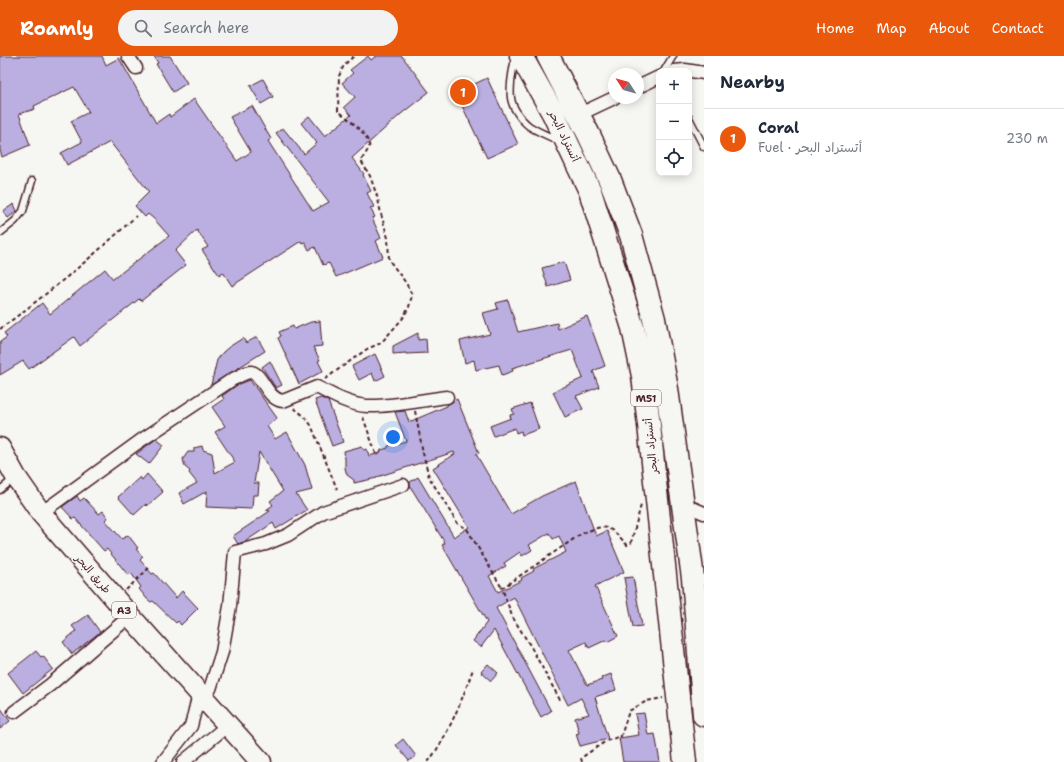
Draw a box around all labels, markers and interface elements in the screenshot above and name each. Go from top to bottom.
search box [118,10,398,46]
text: Roamly [20,16,94,41]
icon: search [132,17,154,39]
text: Search here [164,18,249,38]
text: Home [816,19,855,37]
text: Map [877,19,907,37]
text: About [929,19,970,37]
text: Contact [992,19,1044,37]
north arrow [608,68,644,104]
map controls [656,68,692,176]
button: + [656,68,692,104]
text: Nearby [720,71,785,93]
pin: 1 [450,77,476,107]
button: − [656,104,692,140]
street label: أتستراد البحر [545,107,583,165]
text: Coral [758,118,799,138]
text: 1 [730,130,736,147]
text: 230 m [1006,130,1048,147]
text: Fuel · أتستراد البحر [758,139,862,156]
button: locate [656,140,692,176]
road number: M51 [631,390,661,406]
street label: أتستراد البحر [641,417,661,476]
your location [383,427,403,447]
street label: طريق البحر [71,550,114,597]
road number: A3 [112,602,136,618]

